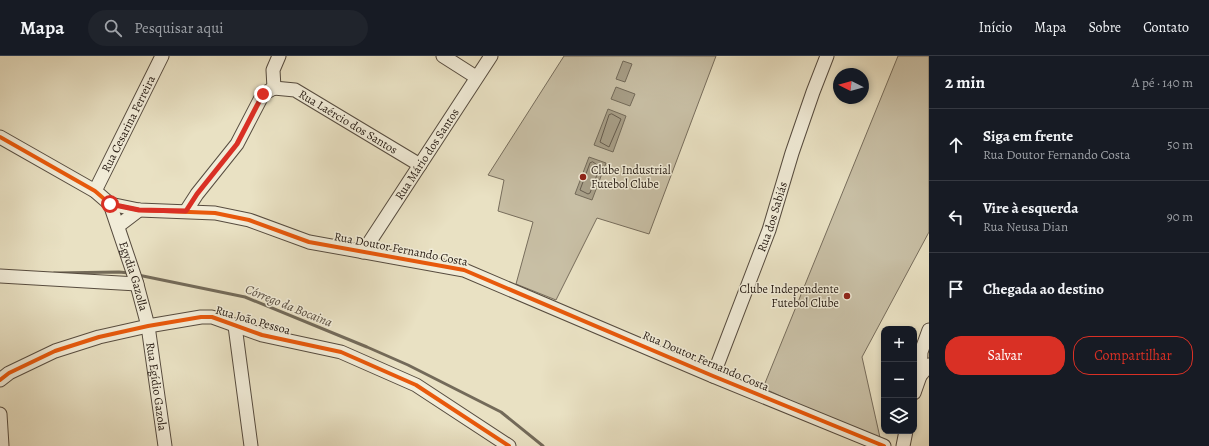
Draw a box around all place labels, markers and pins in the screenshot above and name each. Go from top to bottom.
place label: Clube Industrial Futebol Clube [591,162,671,192]
marker: Clube Industrial Futebol Clube [578,172,588,182]
place label: Clube Independente Futebol Clube [740,281,839,311]
marker: Clube Independente Futebol Clube [842,291,852,301]

